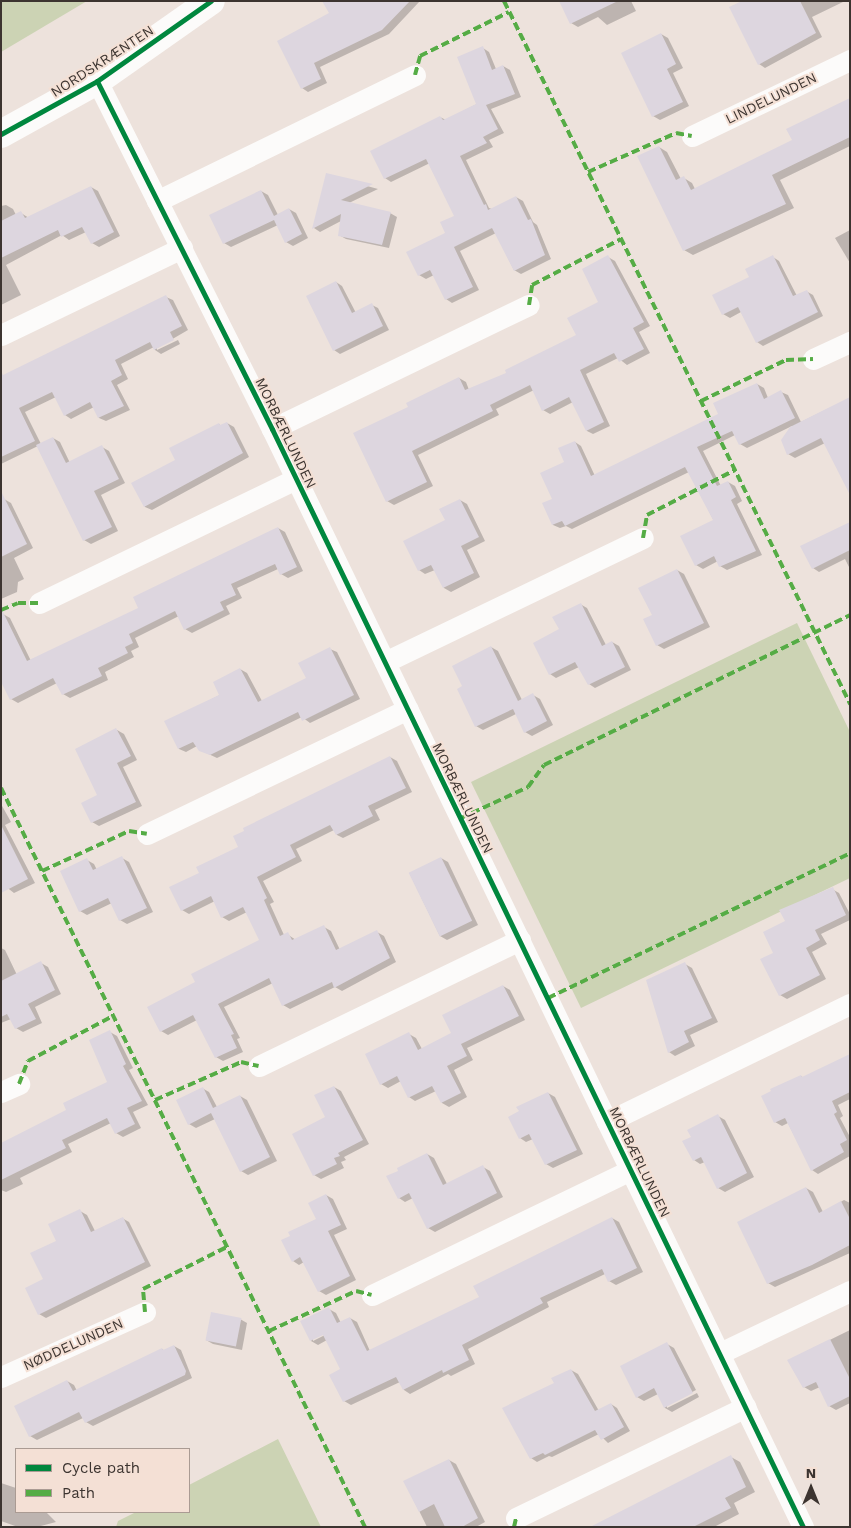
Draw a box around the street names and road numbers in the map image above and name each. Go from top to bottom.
street label: NORDSKRÆNTEN [48,22,156,100]
street label: LINDELUNDEN [723,69,819,127]
street label: MORBÆRLUNDEN [252,375,320,491]
street label: MORBÆRLUNDEN [429,740,497,856]
street label: MORBÆRLUNDEN [606,1104,674,1220]
street label: NØDDELUNDEN [20,1314,126,1374]

